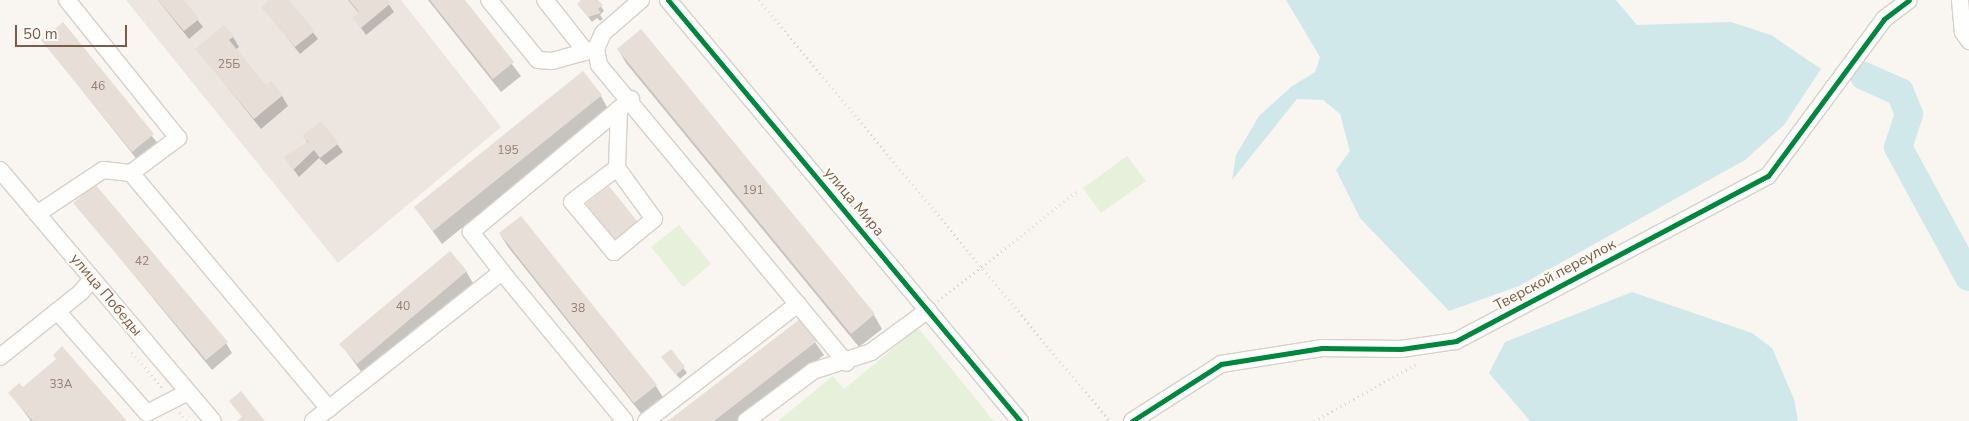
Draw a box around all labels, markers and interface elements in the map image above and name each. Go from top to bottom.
scale bar [18,15,130,47]
text: 50 m [23,24,58,44]
house number: 25Б [218,58,240,72]
house number: 46 [91,80,105,94]
house number: 195 [497,144,519,158]
street label: улица Мира [820,164,888,240]
house number: 191 [742,184,764,198]
street label: Тверской переулок [1491,235,1619,315]
street label: улица Победы [66,250,146,340]
house number: 42 [135,255,149,269]
house number: 40 [396,300,410,314]
house number: 38 [571,302,585,316]
house number: 33А [49,378,73,392]

